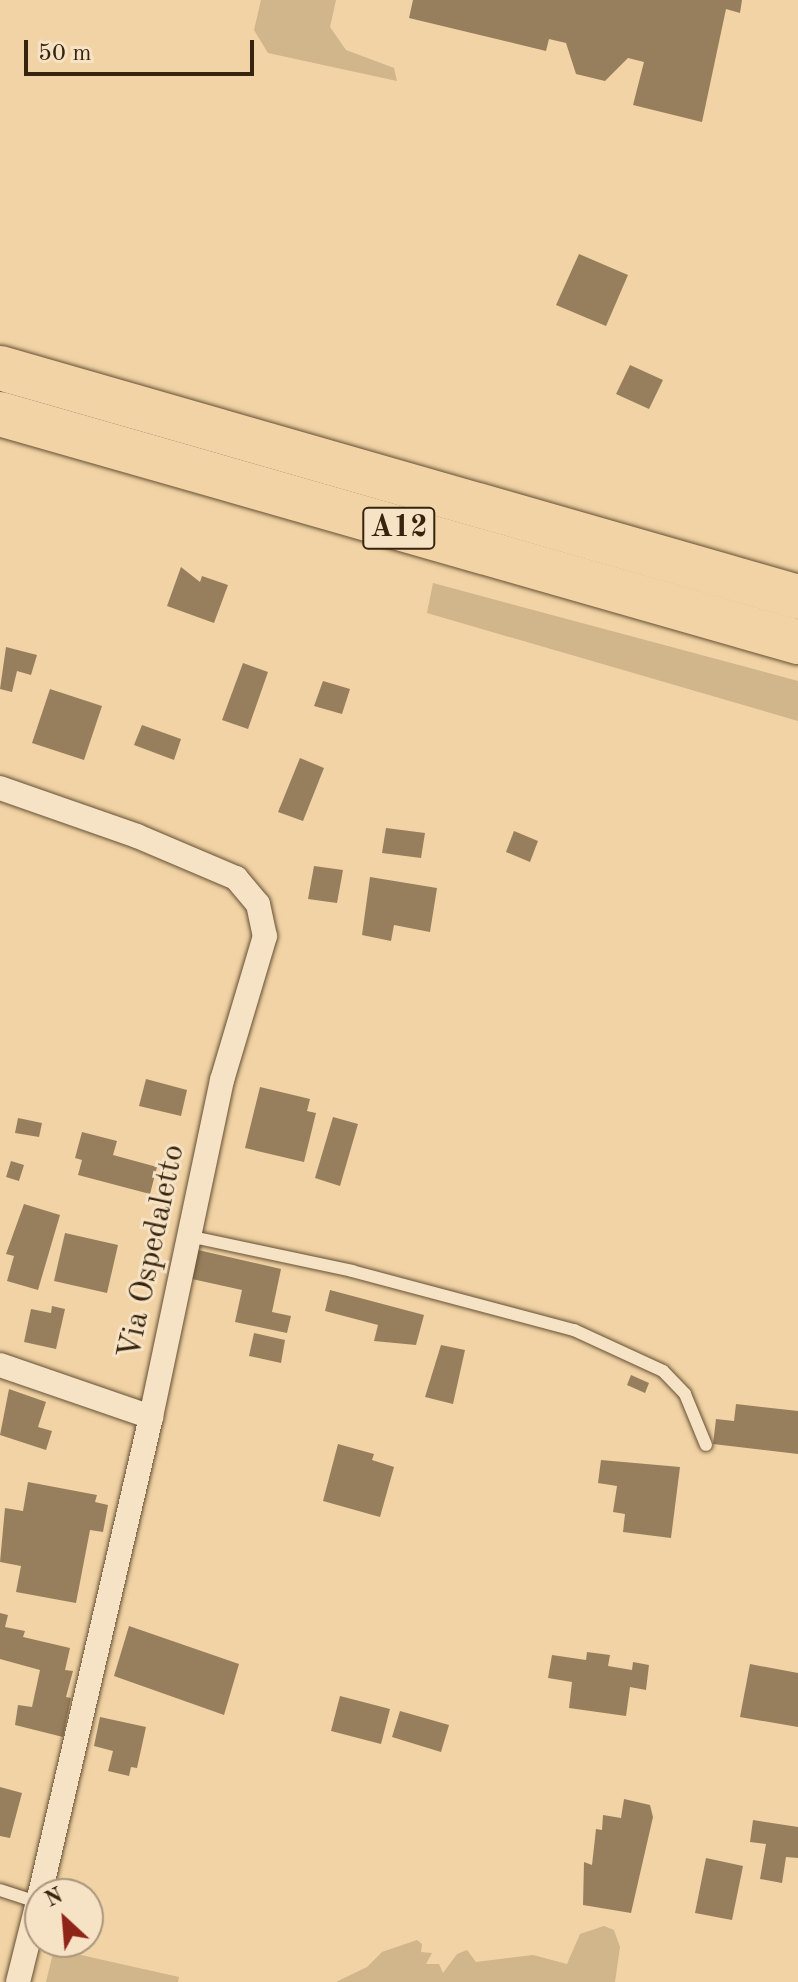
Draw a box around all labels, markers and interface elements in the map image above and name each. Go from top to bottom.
scale bar [28,24,258,74]
text: 50 m [38,42,92,66]
road number: A12 [361,502,437,554]
street label: Via Ospedaletto [112,1141,194,1363]
north arrow [24,1878,104,1958]
text: N [42,1885,67,1912]

